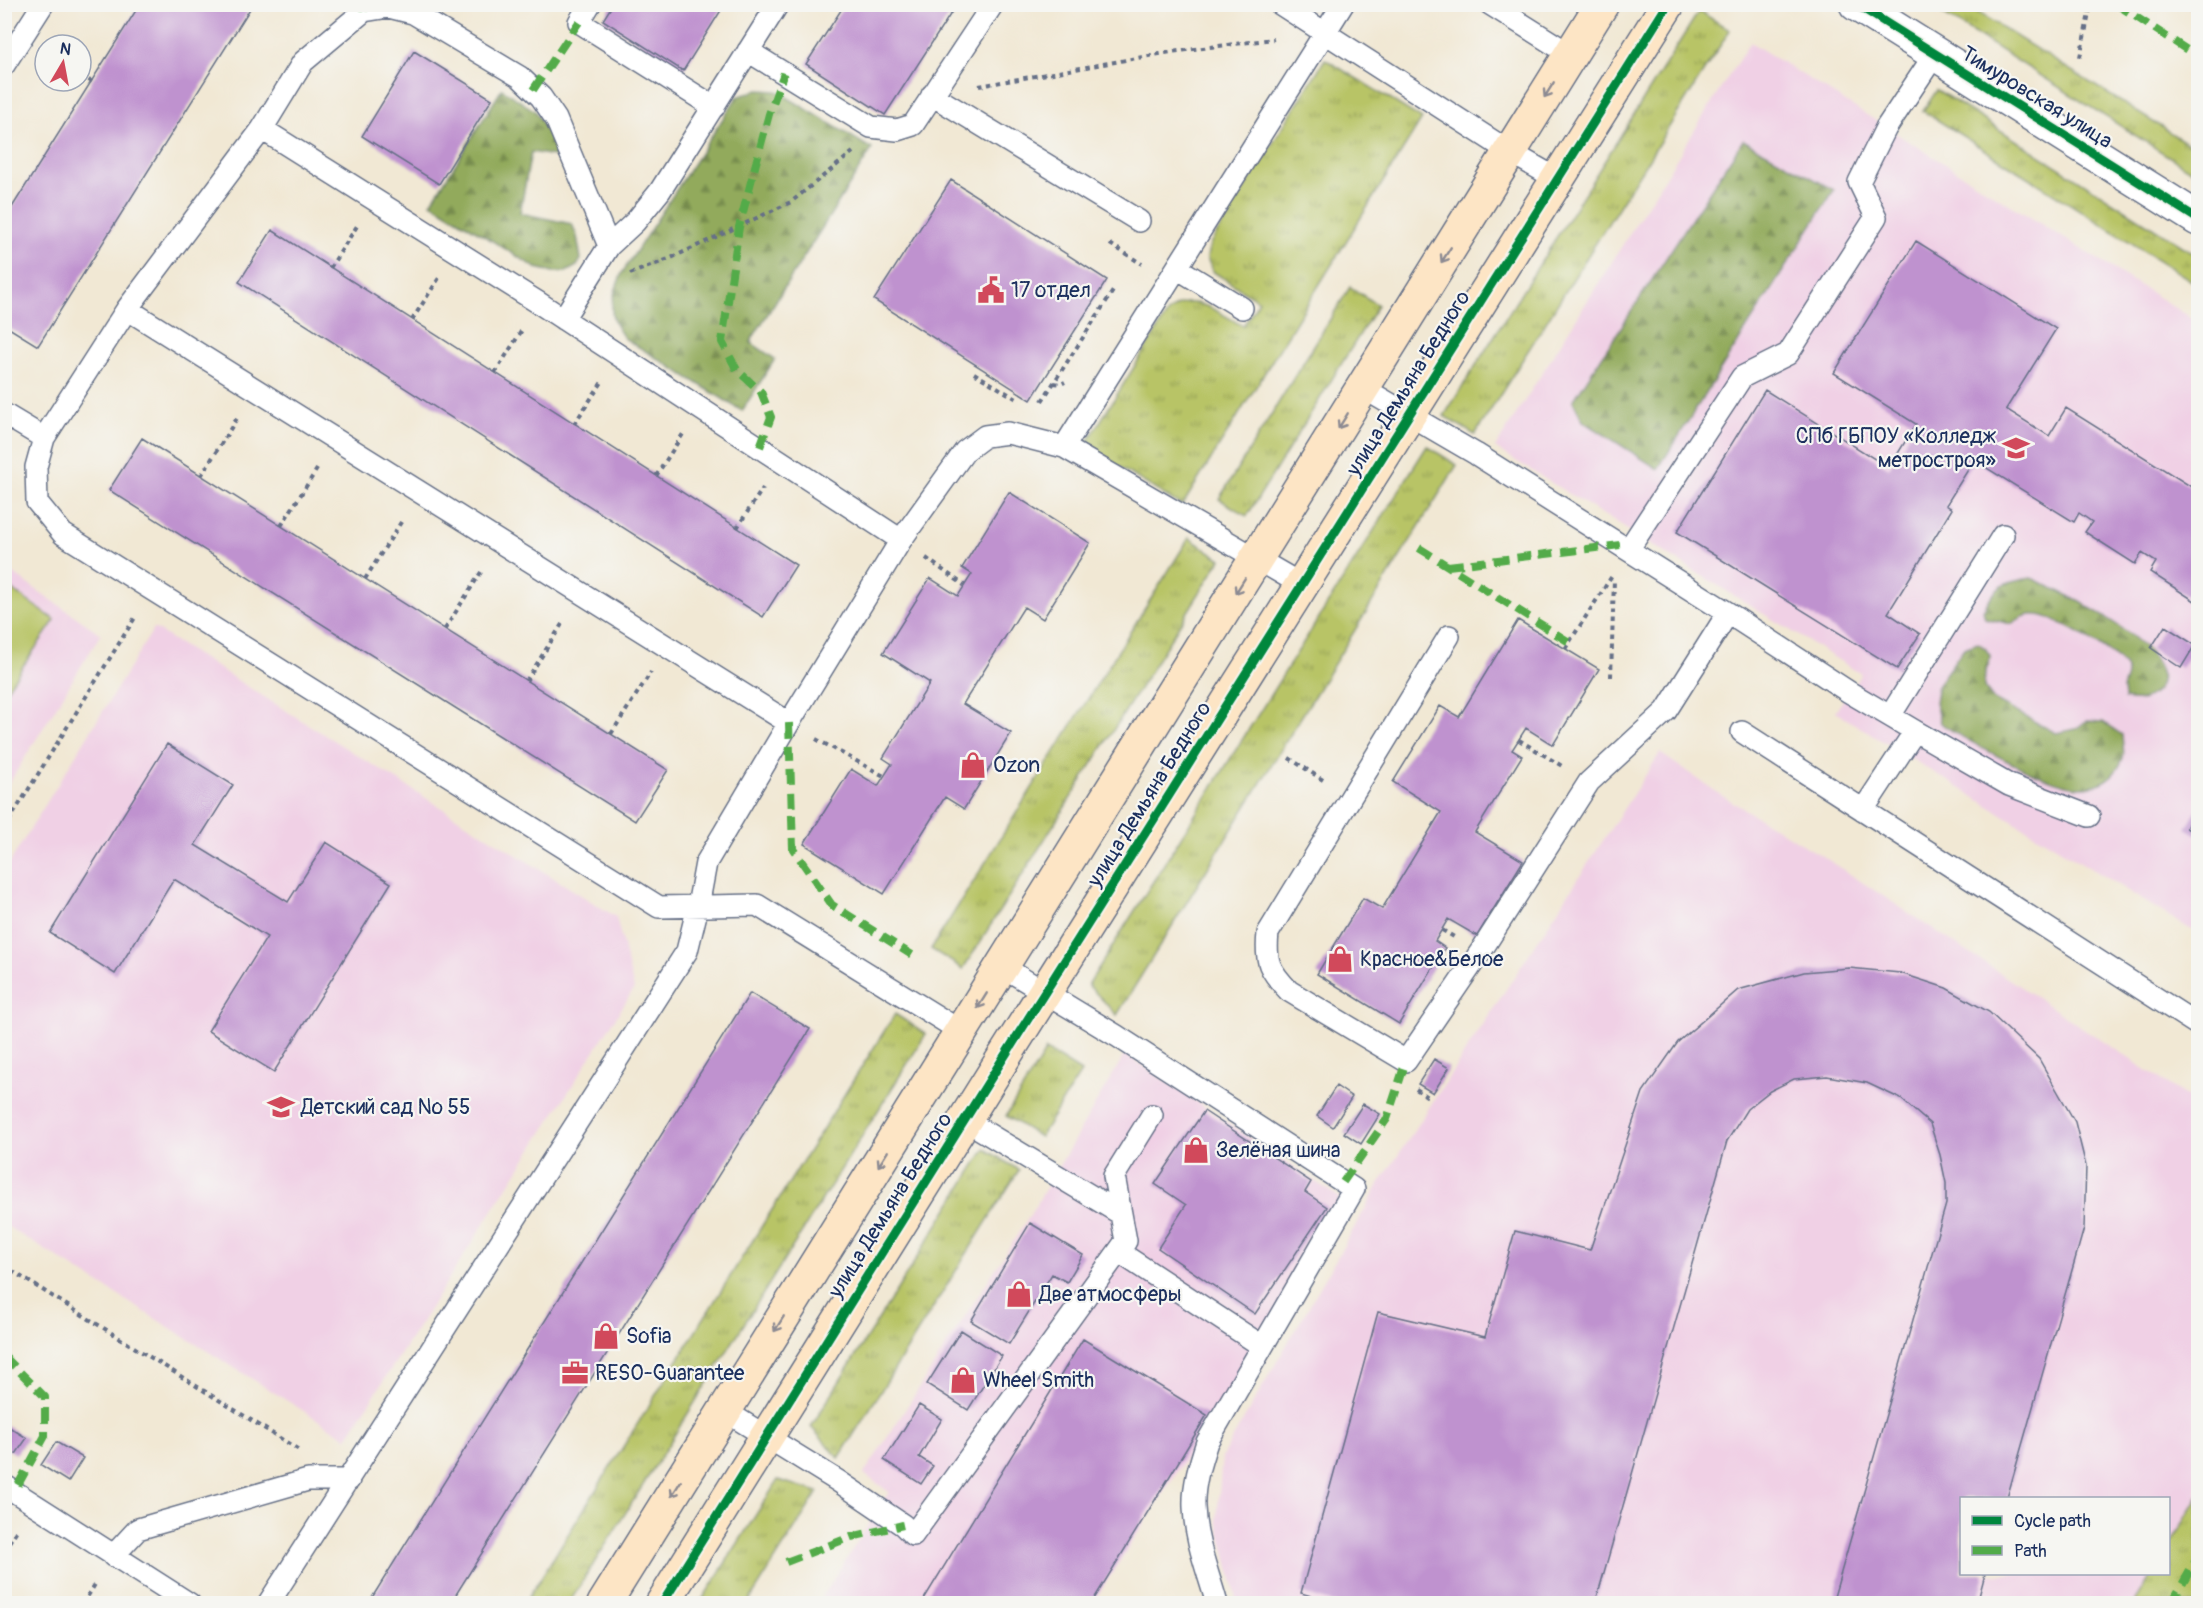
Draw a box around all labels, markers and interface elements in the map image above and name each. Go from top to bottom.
north arrow [33,33,93,93]
text: N [58,38,73,60]
street label: Тимуровская улица [1956,40,2117,155]
one-way arrow [1543,81,1555,98]
one-way arrow [1440,246,1452,263]
public building icon: 17 отдел [976,275,1006,305]
place label: 17 отдел [1011,277,1091,304]
street label: улица Демьяна Бедного [1340,285,1476,482]
one-way arrow [1337,412,1349,429]
place label: СПб ГБПОУ «Колледж метростроя» [1796,423,1997,474]
school or university icon: СПб ГБПОУ «Колледж метростроя» [2001,433,2031,463]
one-way arrow [1234,577,1246,594]
street label: улица Демьяна Бедного [1081,696,1217,893]
shop icon: Ozon [958,750,988,780]
place label: Ozon [993,752,1040,779]
shop icon: Красное&Белое [1325,944,1355,974]
place label: Красное&Белое [1360,946,1504,973]
one-way arrow [975,992,987,1009]
school or university icon: Детский сад № 55 [266,1092,296,1122]
place label: Детский сад № 55 [300,1094,470,1121]
street label: улица Демьяна Бедного [822,1107,958,1304]
shop icon: Зелёная шина [1181,1135,1211,1165]
place label: Зелёная шина [1216,1137,1340,1164]
one-way arrow [876,1150,889,1167]
shop icon: Две атмосферы [1004,1279,1034,1309]
place label: Две атмосферы [1038,1281,1182,1308]
one-way arrow [773,1315,785,1332]
shop icon: Sofia [591,1321,621,1351]
place label: Sofia [626,1323,672,1350]
office icon: RESO-Guarantee [560,1358,590,1388]
place label: RESO-Guarantee [595,1360,745,1387]
shop icon: Wheel Smith [948,1365,978,1395]
place label: Wheel Smith [983,1367,1094,1394]
one-way arrow [669,1480,681,1497]
legend [1960,1497,2170,1575]
text: Cycle path [2014,1510,2091,1533]
text: Path [2014,1540,2047,1563]

